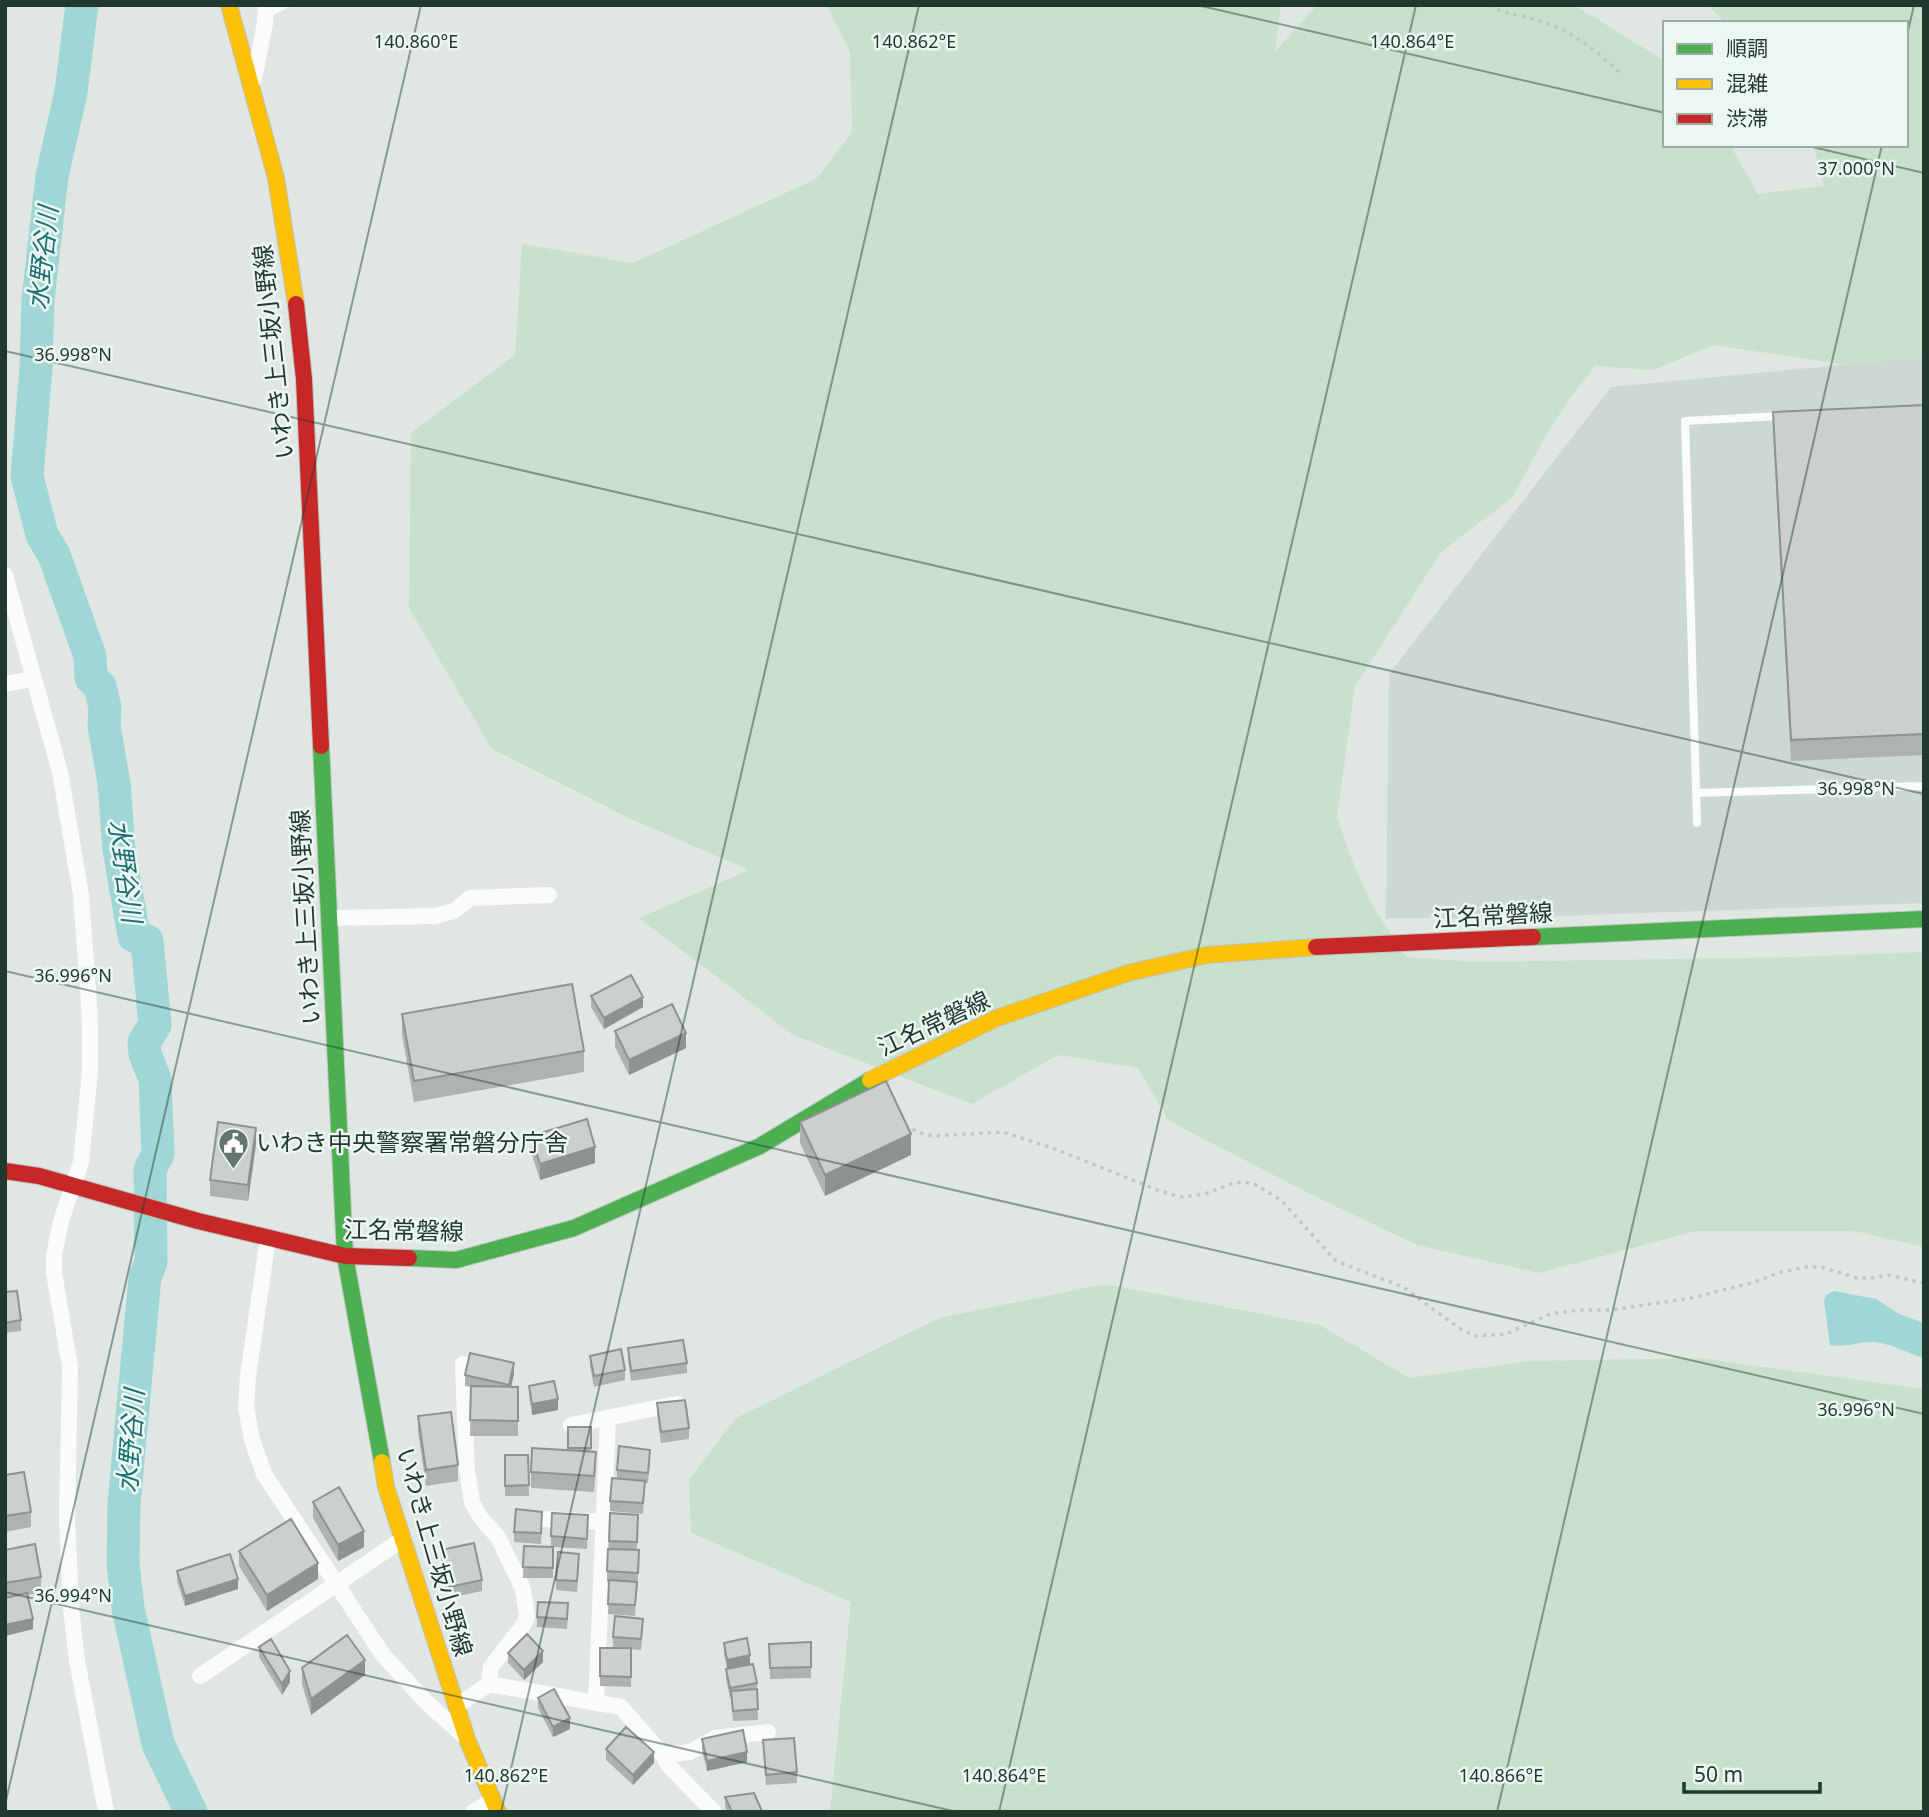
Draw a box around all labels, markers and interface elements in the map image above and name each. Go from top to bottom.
legend [1663,21,1908,147]
text: 140.860°E [374,29,458,53]
text: 140.862°E [872,29,956,53]
text: 140.864°E [1370,29,1454,53]
text: 順調 [1726,34,1768,62]
text: 混雑 [1726,69,1768,97]
text: 渋滞 [1726,104,1768,132]
text: 37.000°N [1817,156,1895,180]
water label: 水野谷川 [19,201,66,311]
street label: いわき上三坂小野線 [245,243,300,461]
text: 36.998°N [34,342,112,366]
text: 36.998°N [1817,776,1895,800]
street label: いわき上三坂小野線 [282,808,327,1026]
water label: 水野谷川 [101,817,151,928]
street label: 江名常磐線 [1432,895,1554,934]
text: 36.996°N [34,963,112,987]
street label: 江名常磐線 [872,982,995,1063]
place label: いわき中央警察署常磐分庁舎 [256,1125,568,1158]
public building icon: いわき中央警察署常磐分庁舎 [216,1126,250,1170]
street label: 江名常磐線 [344,1212,464,1247]
water label: 水野谷川 [108,1385,152,1494]
text: 36.996°N [1817,1397,1895,1421]
street label: いわき上三坂小野線 [390,1443,481,1660]
text: 36.994°N [34,1583,112,1607]
scale bar [1684,1750,1820,1794]
text: 50 m [1694,1760,1743,1788]
text: 140.862°E [464,1763,548,1787]
text: 140.864°E [962,1763,1046,1787]
text: 140.866°E [1459,1763,1543,1787]

